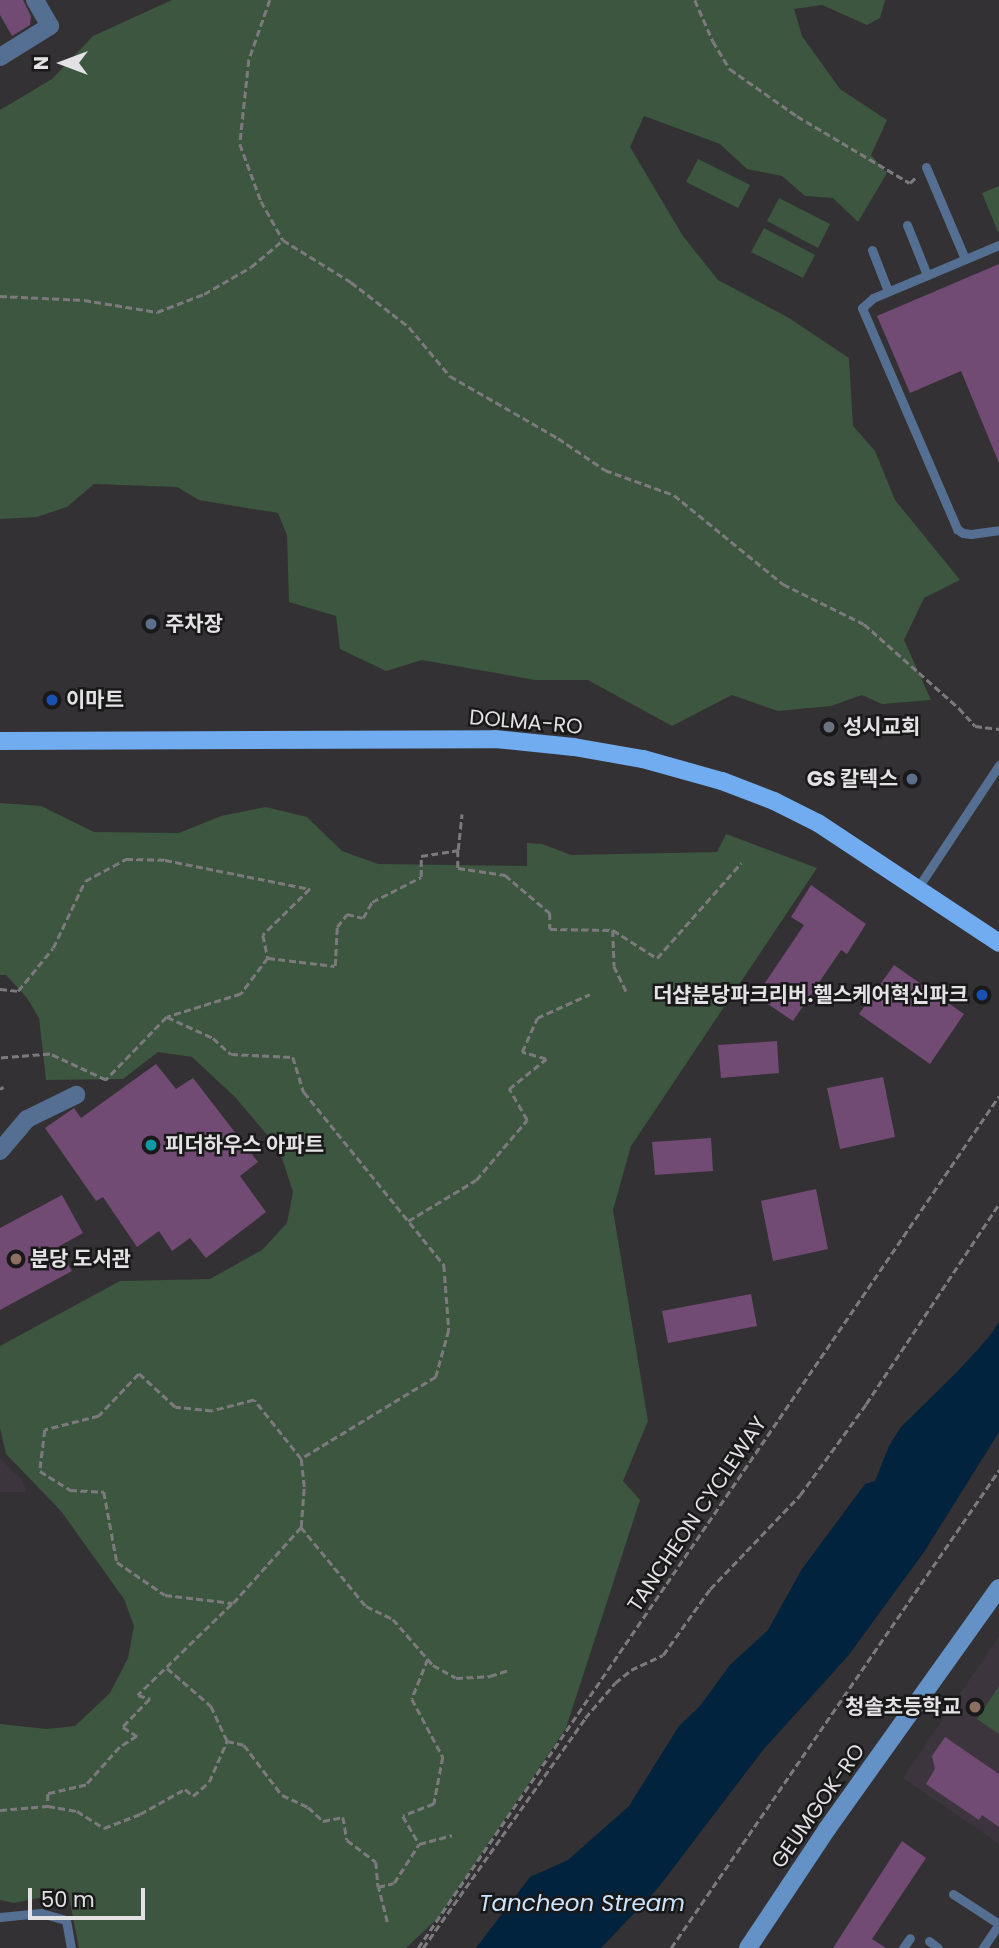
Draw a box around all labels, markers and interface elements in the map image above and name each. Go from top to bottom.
north arrow [28,28,98,98]
text: N [28,56,55,70]
place label: 주차장 [165,611,223,637]
marker: 주차장 [143,616,159,632]
place label: 이마트 [66,687,124,713]
marker: 이마트 [44,692,60,708]
street label: DOLMA-RO [468,705,584,739]
place label: 성시교회 [843,714,920,740]
marker: 성시교회 [821,719,837,735]
place label: GS 칼텍스 [807,766,898,792]
marker: GS 칼텍스 [904,771,920,787]
place label: 더샵분당파크리버.헬스케어혁신파크 [653,982,968,1008]
marker: 더샵분당파크리버.헬스케어혁신파크 [974,987,990,1003]
place label: 피더하우스 아파트 [165,1132,324,1158]
marker: 피더하우스 아파트 [143,1137,159,1153]
place label: 분당 도서관 [30,1246,131,1272]
marker: 분당 도서관 [8,1251,24,1267]
street label: TANCHEON CYCLEWAY [622,1412,772,1616]
place label: 청솔초등학교 [845,1694,961,1720]
marker: 청솔초등학교 [967,1699,983,1715]
street label: GEUMGOK-RO [766,1739,870,1873]
scale bar [32,1874,149,1918]
text: 50 m [41,1885,95,1914]
water label: Tancheon Stream [479,1889,685,1917]

